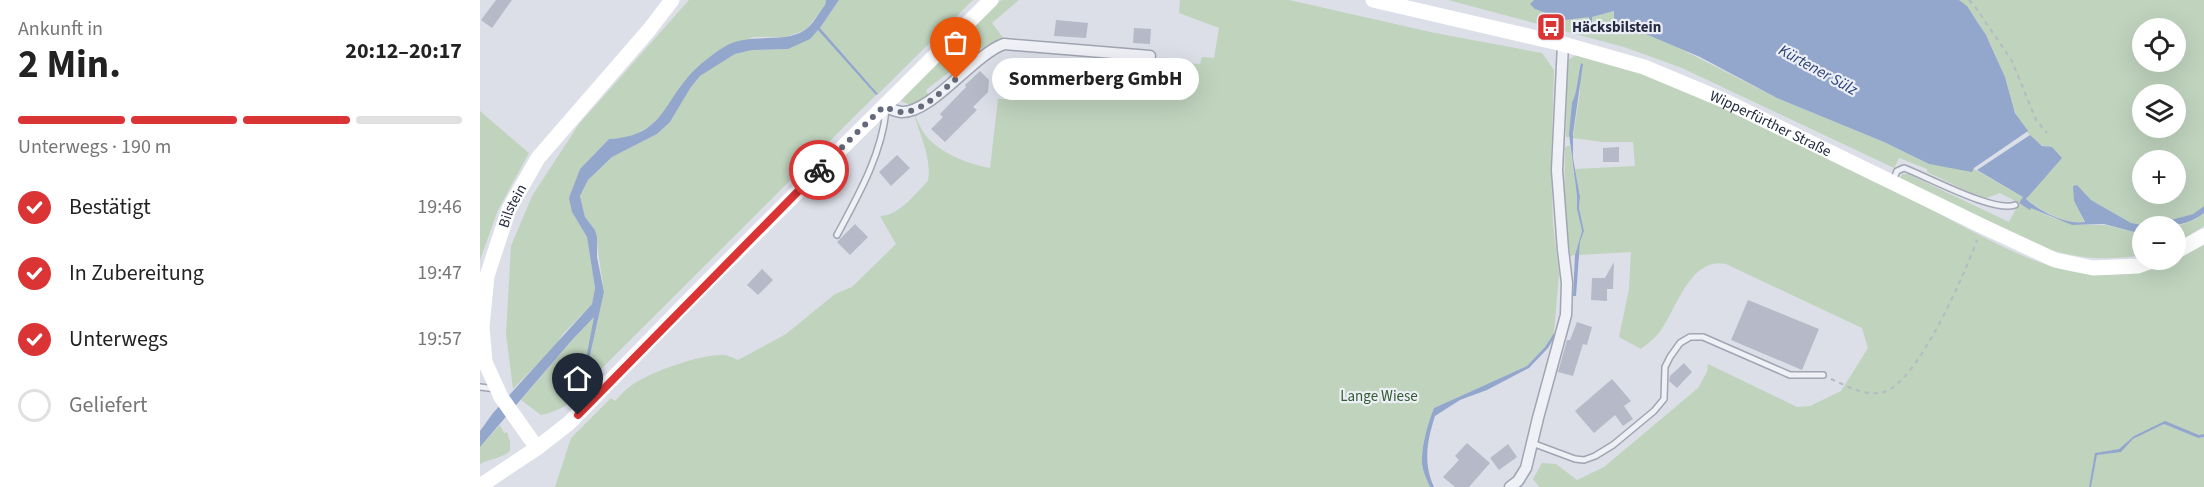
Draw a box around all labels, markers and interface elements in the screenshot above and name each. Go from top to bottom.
bus stop icon: Häcksbilstein [1535,11,1567,43]
text: Ankunft in [18,15,103,43]
pin [930,17,981,79]
place label: Häcksbilstein [1572,17,1661,38]
map controls [2132,18,2186,270]
button: locate [2132,18,2186,72]
icon: bag [939,26,972,59]
text: 20:12–20:17 [345,35,462,67]
text: 2 Min. [18,37,121,93]
water label: Kürtener Sülz [1775,39,1862,101]
callout: Sommerberg GmbH [992,58,1199,100]
text: Sommerberg GmbH [1009,65,1182,93]
button: layers [2132,84,2186,138]
street label: Wipperfürther Straße [1707,85,1835,162]
text: Unterwegs · 190 m [18,133,171,161]
courier [789,140,849,200]
button: + [2132,150,2186,204]
icon: bike [803,154,836,187]
street label: Bilstein [493,180,532,230]
icon: check [18,191,51,224]
text: Bestätigt [69,191,151,223]
text: 19:46 [417,193,462,221]
button: − [2132,216,2186,270]
icon: check [18,257,51,290]
text: In Zubereitung [69,257,204,289]
text: 19:47 [417,259,462,287]
icon: check [18,323,51,356]
text: Unterwegs [69,323,168,355]
text: 19:57 [417,325,462,353]
pin [552,353,603,415]
icon: home [561,362,594,395]
park label: Lange Wiese [1340,386,1418,407]
text: Geliefert [69,389,148,421]

